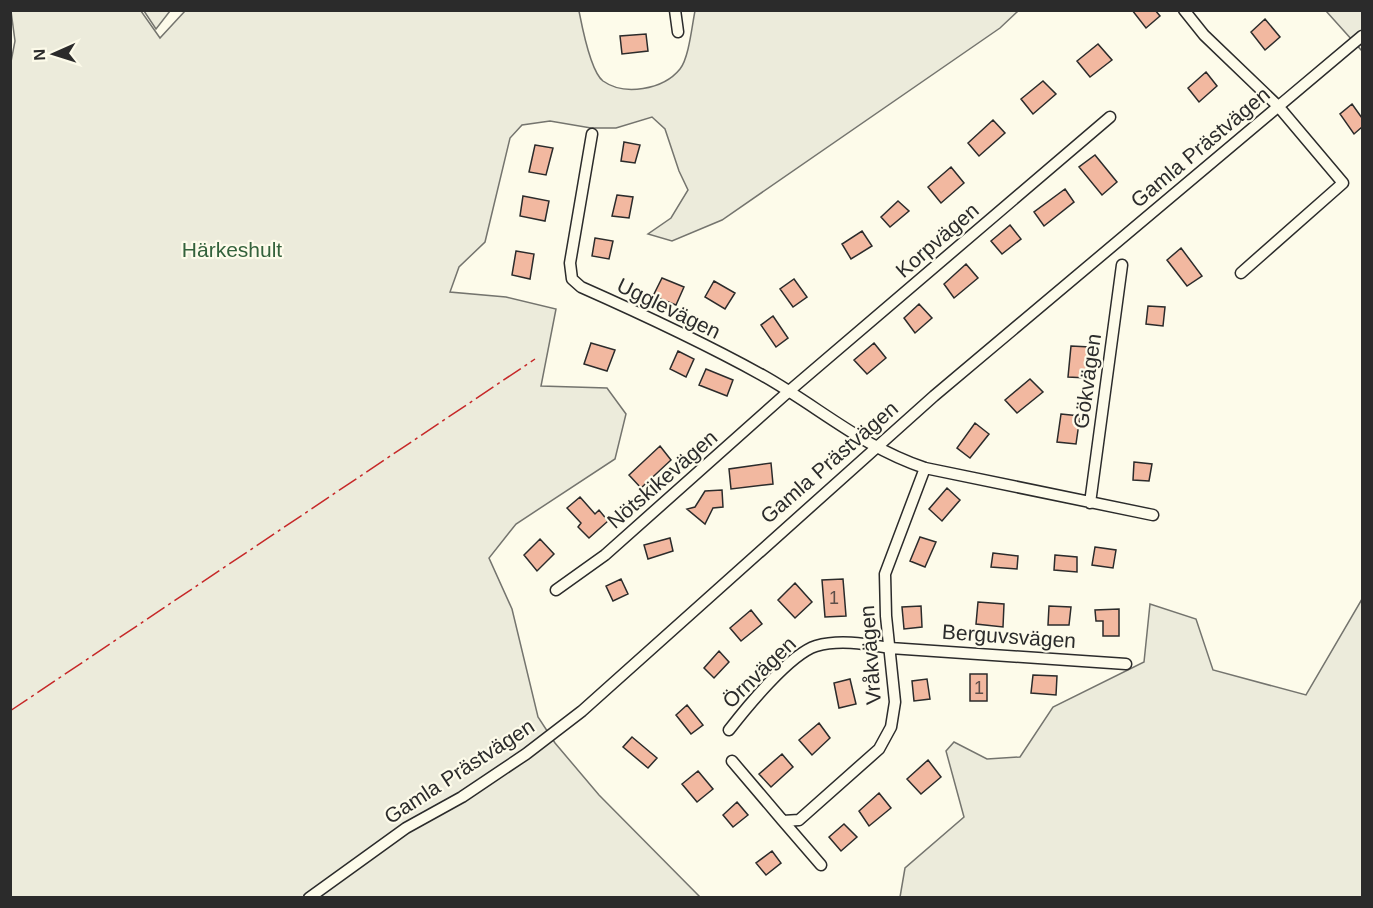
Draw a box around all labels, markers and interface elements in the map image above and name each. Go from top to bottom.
north arrow [24,24,84,84]
text: N [31,49,48,61]
street label: Gamla Prästvägen [1126,82,1274,212]
street label: Korpvägen [891,198,983,282]
park label: Härkeshult [182,238,282,261]
street label: Ugglevägen [614,273,724,343]
street label: Gökvägen [1069,332,1105,430]
street label: Gamla Prästvägen [756,396,902,528]
street label: Nötskikevägen [602,425,722,533]
house number: 1 [829,588,839,608]
street label: Vråkvägen [855,605,885,705]
street label: Berguvsvägen [941,620,1077,652]
street label: Örnvägen [718,632,800,712]
house number: 1 [974,678,984,698]
street label: Gamla Prästvägen [380,714,538,828]

